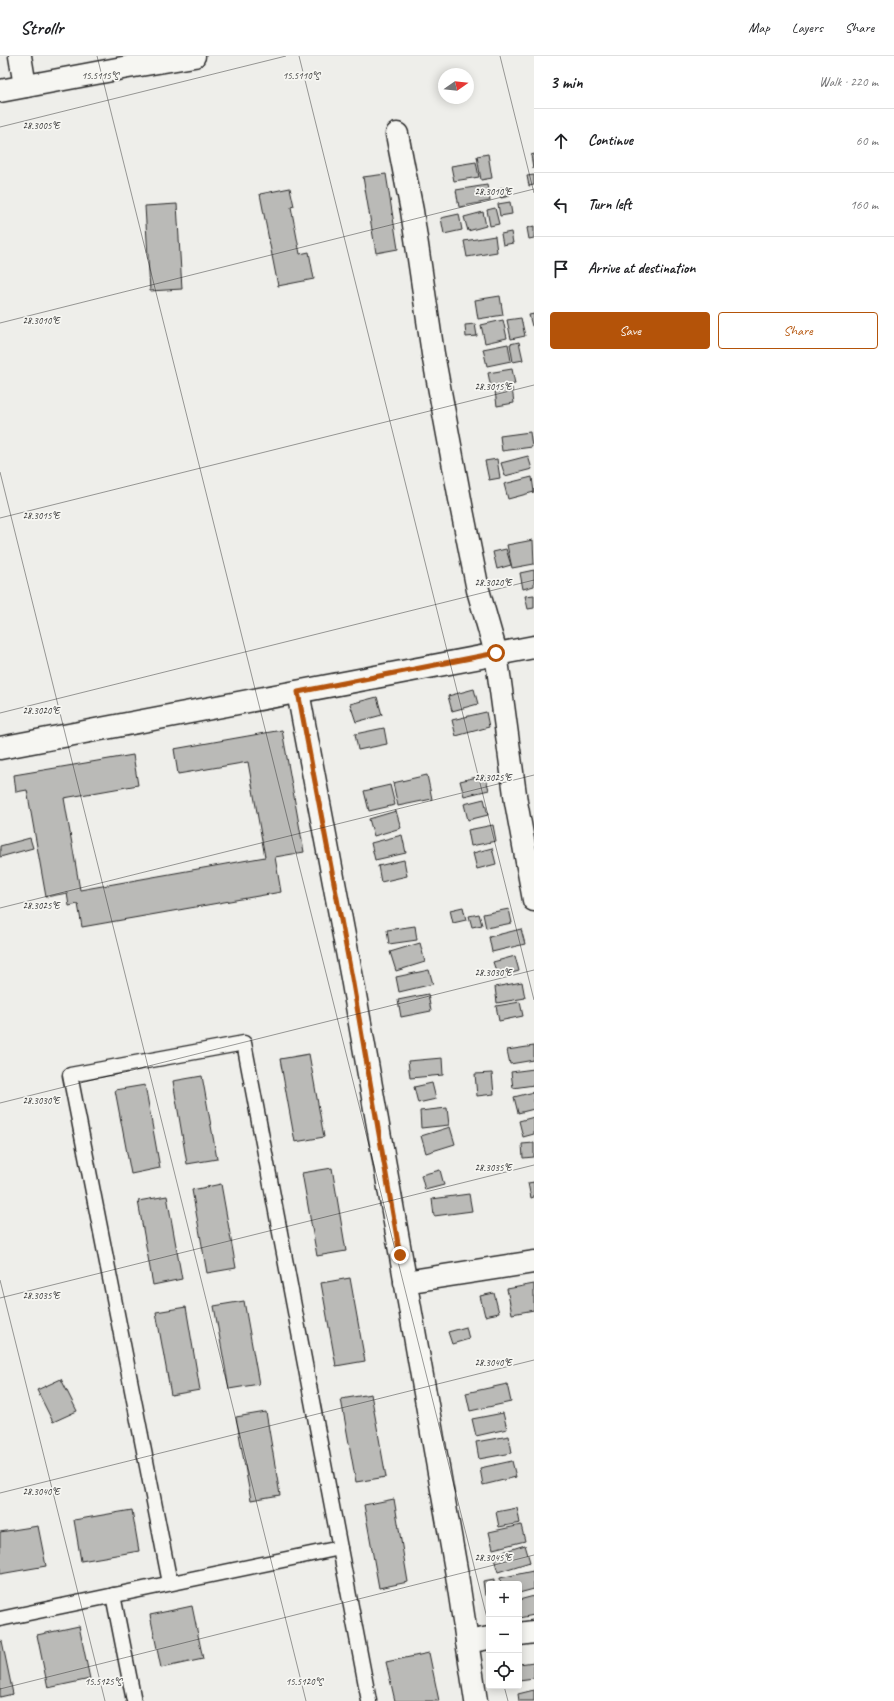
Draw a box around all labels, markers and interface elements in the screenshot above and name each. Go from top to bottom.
text: Strollr [20,16,63,40]
text: Map [748,19,770,36]
text: Layers [792,19,823,36]
text: Share [845,19,874,36]
north arrow [438,68,474,104]
text: 15.5115°S [82,69,120,82]
text: 15.5110°S [283,69,321,82]
text: 3 min [550,72,583,93]
text: Walk · 220 m [819,74,878,90]
text: 28.3005°E [22,119,61,132]
icon: ahead [550,130,572,152]
text: Continue [588,131,633,150]
text: 60 m [856,133,878,149]
text: 28.3010°E [474,185,513,198]
icon: left [550,194,572,216]
text: Turn left [588,195,631,214]
text: 160 m [850,197,878,213]
icon: arrive [550,258,572,280]
text: Arrive at destination [588,259,695,278]
button: Save [550,312,710,349]
button: Share [718,312,878,349]
text: 28.3010°E [22,314,61,327]
text: 28.3015°E [474,380,513,393]
text: 28.3015°E [22,509,61,522]
text: 28.3020°E [474,576,513,589]
route start [487,644,505,662]
text: 28.3020°E [22,704,61,717]
text: 28.3025°E [474,771,513,784]
text: 28.3025°E [22,899,61,912]
text: 28.3030°E [474,966,513,979]
text: 28.3030°E [22,1094,61,1107]
text: 28.3035°E [474,1161,513,1174]
route end [391,1246,409,1264]
text: 28.3035°E [22,1289,61,1302]
text: 28.3040°E [474,1356,513,1369]
text: 28.3040°E [22,1485,61,1498]
text: 28.3045°E [474,1551,513,1564]
map controls [486,1581,522,1689]
button: + [486,1581,522,1617]
button: − [486,1617,522,1653]
button: locate [486,1653,522,1689]
text: 15.5125°S [85,1675,123,1688]
text: 15.5120°S [286,1675,324,1688]

